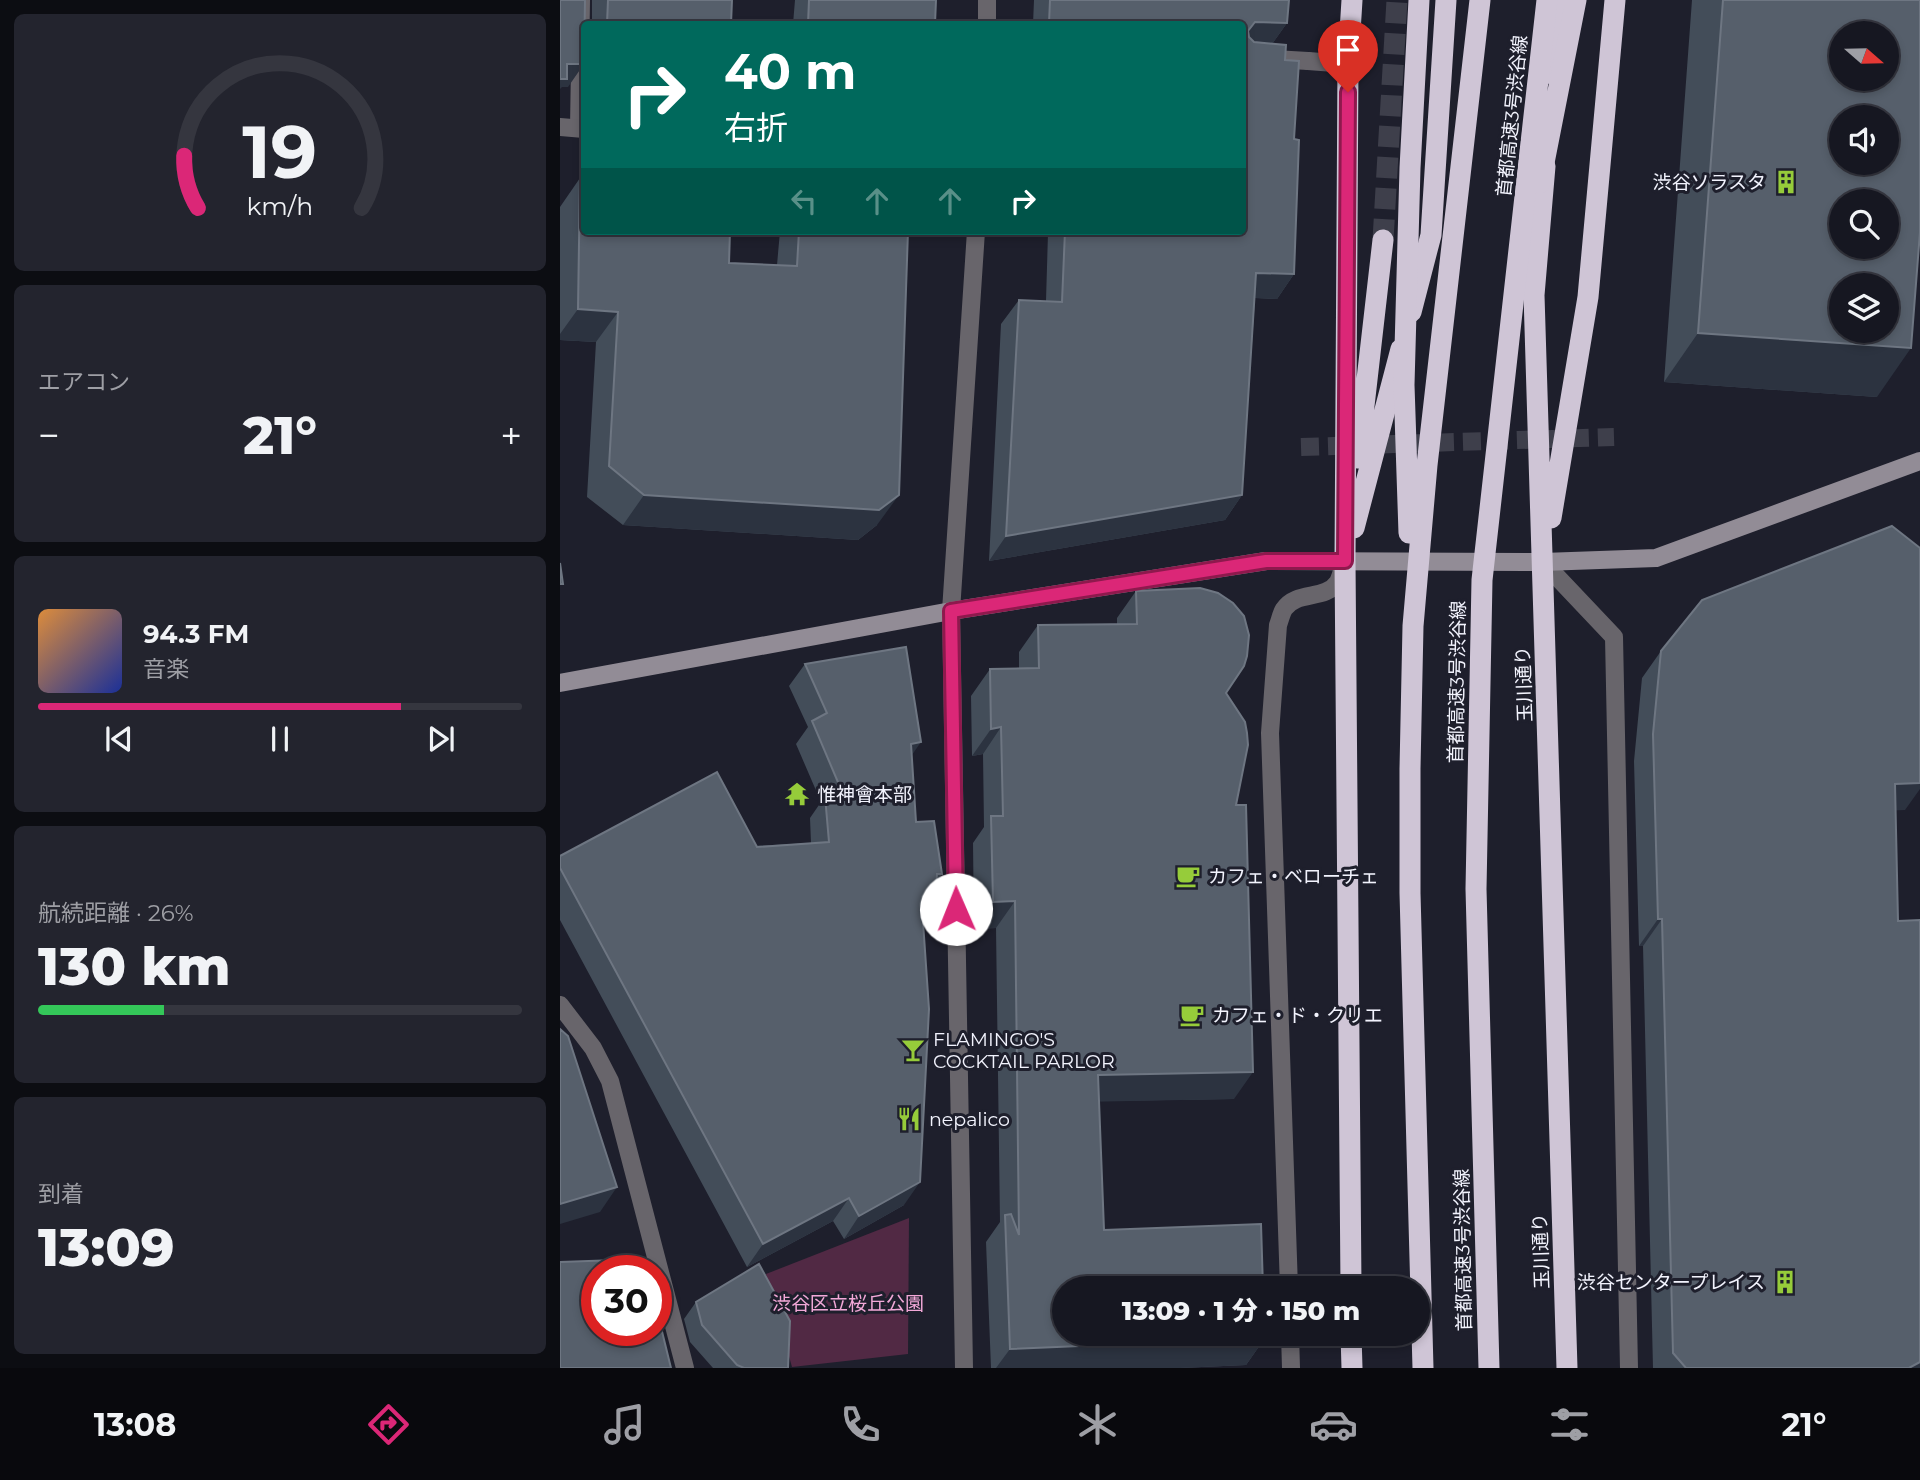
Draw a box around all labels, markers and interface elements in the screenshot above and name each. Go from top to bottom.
pin [1318,20,1378,92]
north arrow [1829,21,1899,91]
map controls [1829,21,1899,343]
icon: arrive [1329,31,1367,69]
street label: 首都高速3号渋谷線 [1492,34,1532,198]
text: 40 m [724,42,856,101]
icon: right [609,49,700,140]
button: sound [1829,105,1899,175]
text: 右折 [724,108,788,147]
text: 19 [243,109,317,197]
building icon: 渋谷ソラスタ [1772,168,1800,196]
place label: 渋谷ソラスタ [1652,171,1766,194]
icon: left [785,182,823,220]
icon: ahead [858,182,896,220]
icon: ahead [931,182,969,220]
icon: right [1004,182,1042,220]
button: search [1829,189,1899,259]
text: km/h [247,191,313,221]
button: layers [1829,273,1899,343]
text: エアコン [38,368,130,396]
text: 21° [243,404,317,467]
text: − [38,412,60,459]
text: + [500,412,522,459]
street label: 首都高速3号渋谷線 [1444,600,1470,764]
text: 94.3 FM [143,618,249,650]
street label: 玉川通り [1511,646,1537,722]
text: 音楽 [143,655,189,683]
icon: previous [100,720,138,758]
icon: pause [261,720,299,758]
icon: next [422,720,460,758]
temple icon: 惟神會本部 [783,780,811,808]
place label: 惟神會本部 [817,783,912,806]
cafe icon: カフェ・ベローチェ [1174,862,1202,890]
place label: カフェ・ベローチェ [1208,865,1379,888]
position arrow [919,872,993,946]
text: 航続距離 · 26% [38,899,193,927]
text: 130 km [38,935,231,998]
cafe icon: カフェ・ド・クリエ [1178,1001,1206,1029]
place label: カフェ・ド・クリエ [1212,1004,1383,1027]
place label: FLAMINGO'S COCKTAIL PARLOR [933,1028,1115,1073]
bar icon: FLAMINGO'S COCKTAIL PARLOR [899,1036,927,1064]
restaurant icon: nepalico [895,1105,923,1133]
place label: nepalico [929,1108,1010,1131]
street label: 首都高速3号渋谷線 [1450,1168,1476,1332]
text: 到着 [38,1180,84,1208]
street label: 玉川通り [1528,1213,1554,1289]
text: 13:09 [38,1216,175,1279]
speed limit sign: 30 [581,1255,672,1346]
building icon: 渋谷センタープレイス [1771,1268,1799,1296]
place label: 渋谷センタープレイス [1577,1271,1765,1294]
park label: 渋谷区立桜丘公園 [772,1292,924,1315]
text: 13:09 · 1 分 · 150 m [1122,1295,1360,1327]
icon: directions [364,1400,413,1449]
icon: music [600,1400,649,1449]
icon: phone [836,1400,885,1449]
icon: climate [1073,1400,1122,1449]
icon: car [1309,1400,1358,1449]
icon: filters [1545,1400,1594,1449]
text: 13:08 [94,1405,176,1444]
text: 21° [1781,1405,1826,1444]

